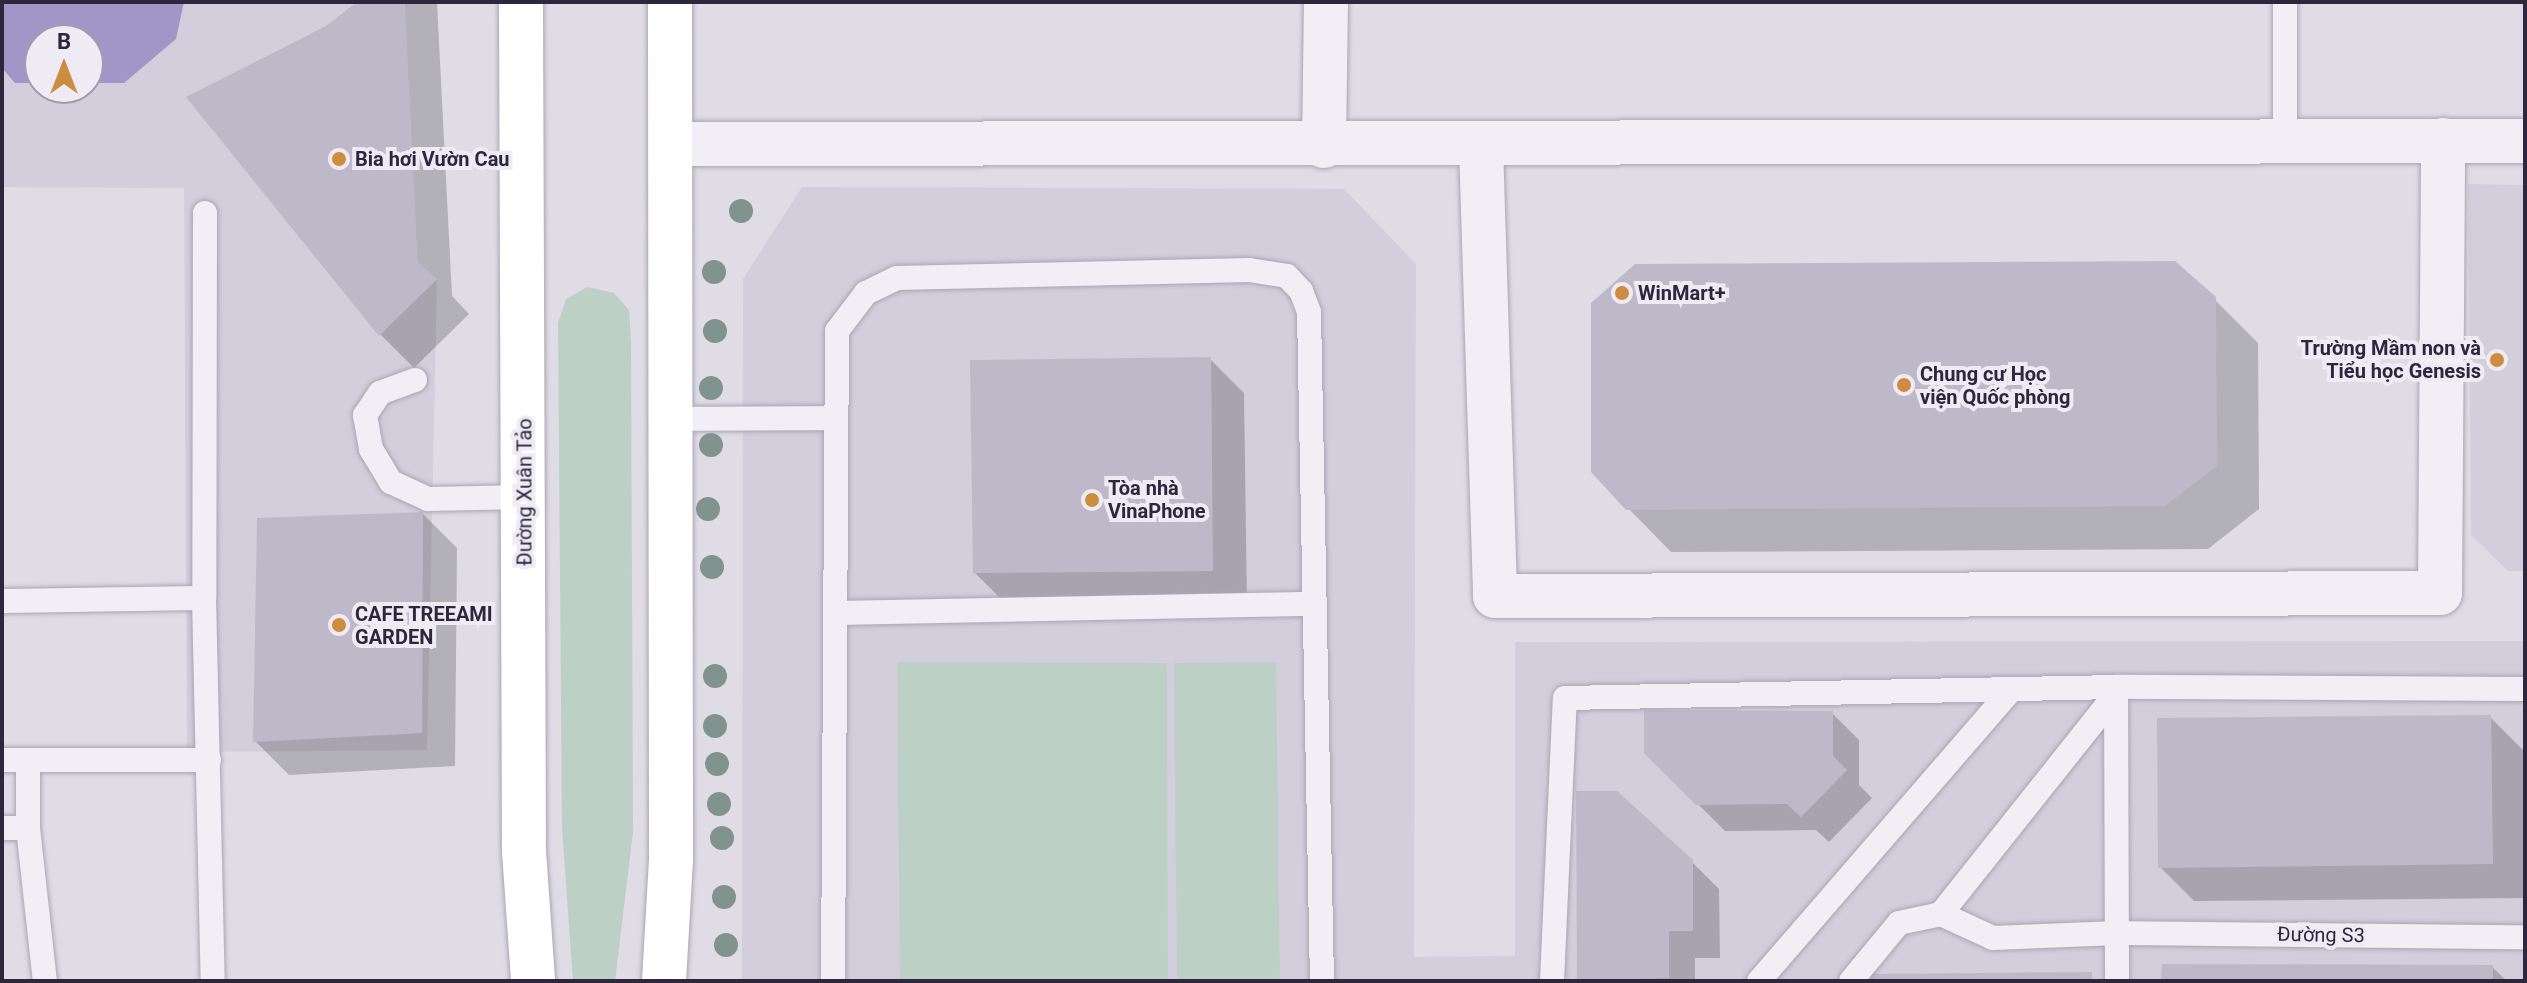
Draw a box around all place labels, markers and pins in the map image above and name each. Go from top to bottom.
place label: Bia hơi Vườn Cau [355,147,510,171]
marker: Bia hơi Vườn Cau [330,150,348,168]
place label: WinMart+ [1638,281,1726,305]
marker: WinMart+ [1613,284,1631,302]
place label: Trường Mầm non và Tiểu học Genesis [2301,336,2481,383]
marker: Trường Mầm non và Tiểu học Genesis [2488,351,2506,369]
place label: Chung cư Học viện Quốc phòng [1920,362,2070,409]
marker: Chung cư Học viện Quốc phòng [1895,376,1913,394]
place label: Tòa nhà VinaPhone [1108,476,1206,523]
marker: Tòa nhà VinaPhone [1083,491,1101,509]
place label: CAFE TREEAMI GARDEN [355,602,493,649]
marker: CAFE TREEAMI GARDEN [330,616,348,634]

